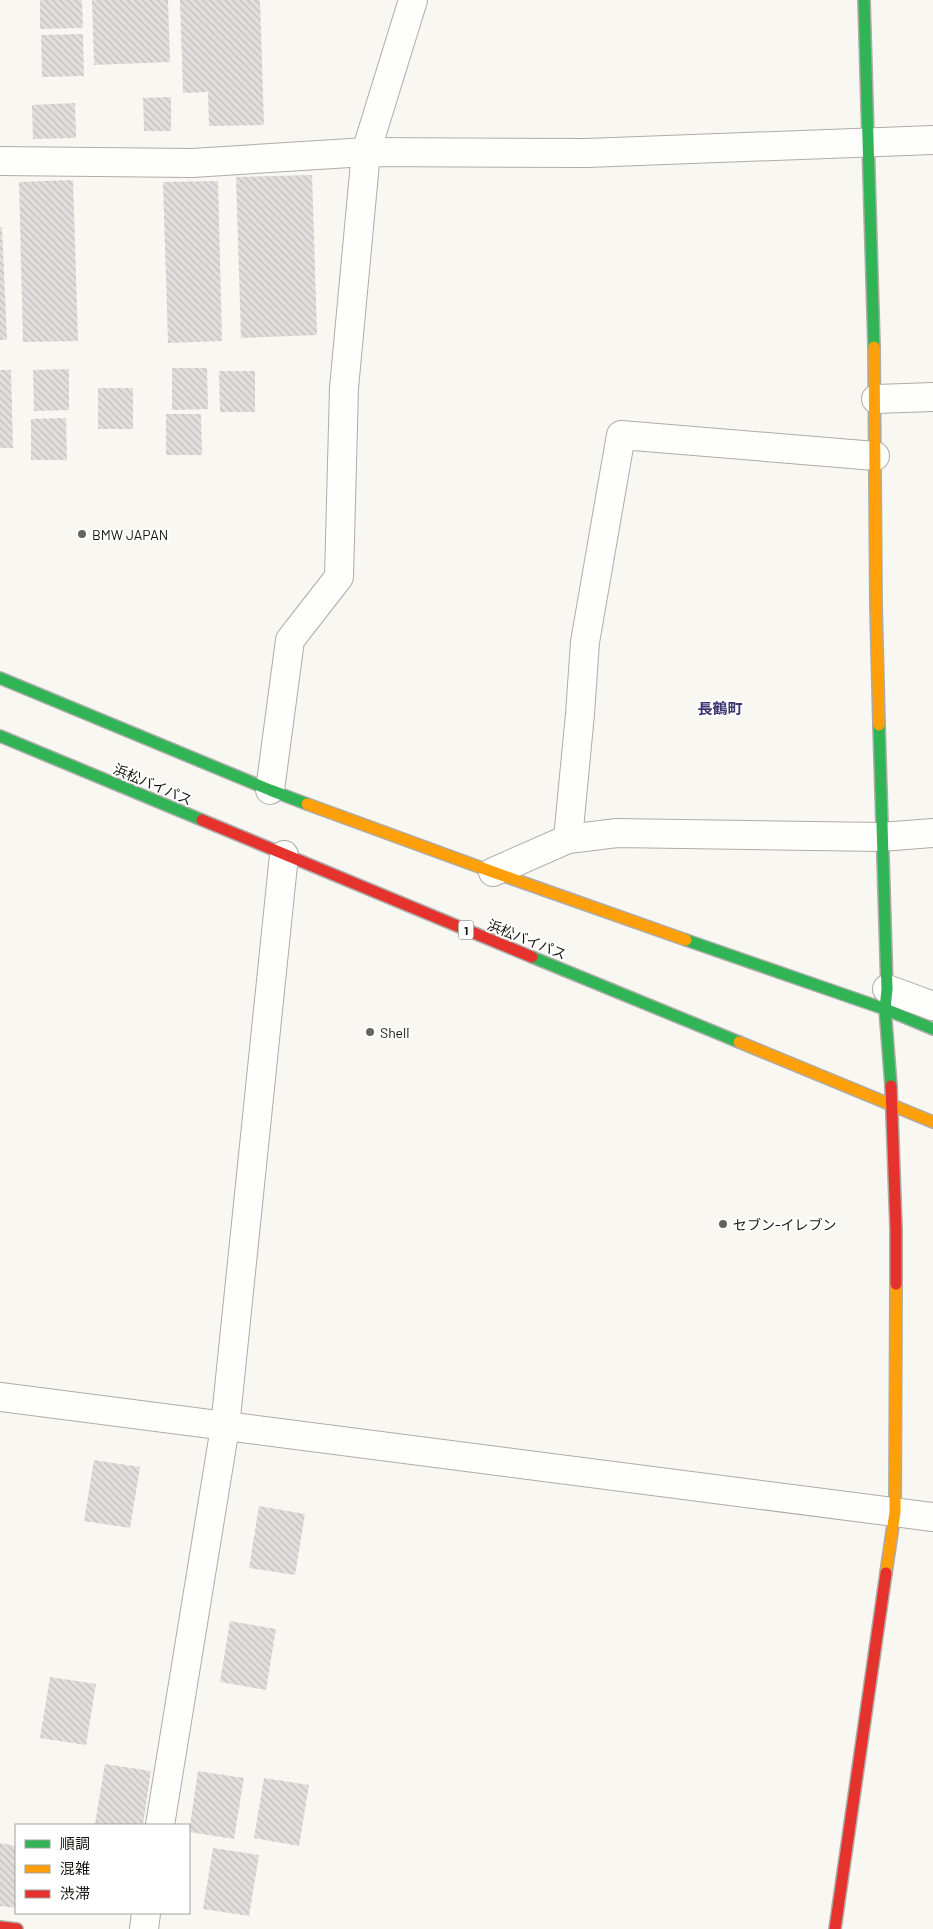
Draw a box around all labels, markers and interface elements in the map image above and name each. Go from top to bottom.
place label: BMW JAPAN [92,526,168,543]
marker: BMW JAPAN [76,528,88,540]
district label: 長鶴町 [697,699,743,717]
street label: 浜松バイパス [111,760,195,808]
street label: 浜松バイパス [485,915,569,963]
road number: 1 [458,920,474,940]
place label: Shell [380,1024,410,1041]
marker: Shell [364,1026,376,1038]
place label: セブン-イレブン [733,1216,837,1233]
marker: セブン-イレブン [717,1218,729,1230]
legend [15,1824,190,1914]
text: 順調 [60,1834,90,1852]
text: 混雑 [60,1859,90,1877]
text: 渋滞 [60,1884,90,1902]

